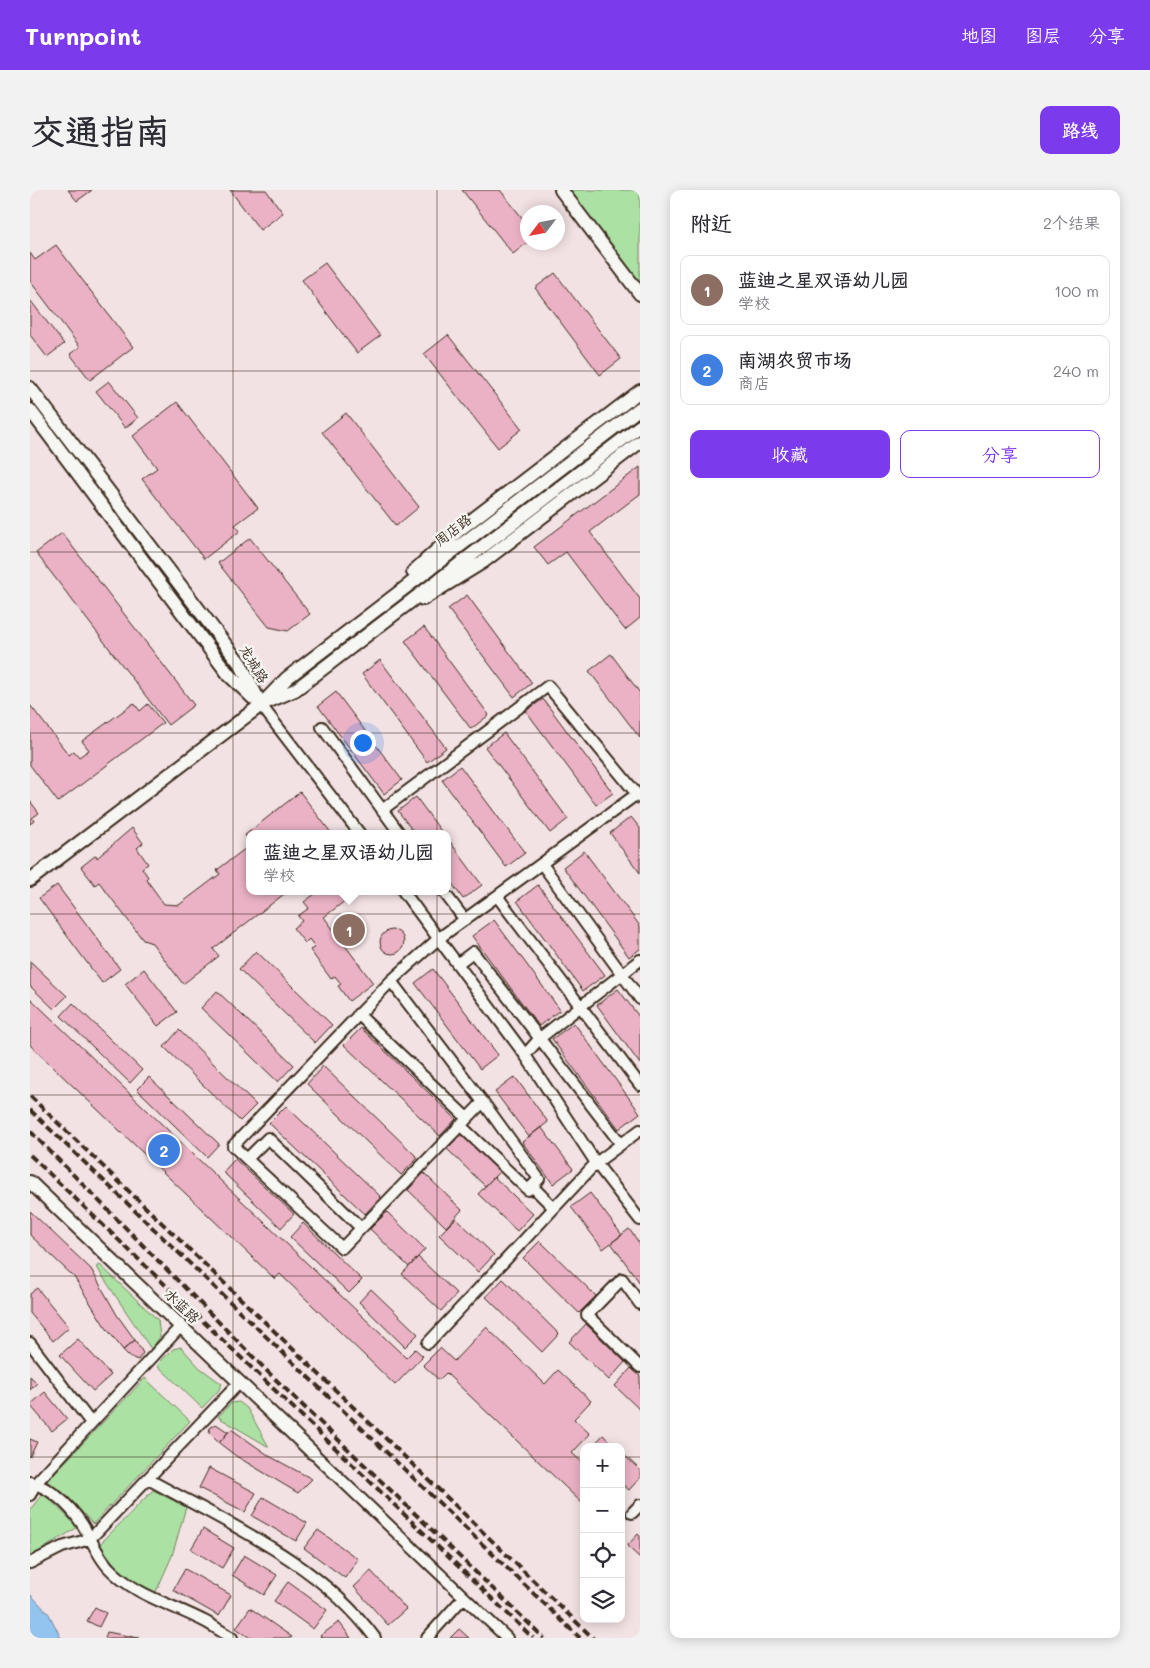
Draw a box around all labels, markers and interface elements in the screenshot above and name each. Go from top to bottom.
text: Turnpoint [25,20,141,51]
text: 地图 [961,23,997,47]
text: 图层 [1025,23,1061,47]
text: 分享 [1089,23,1125,47]
button: 路线 [1040,106,1120,154]
text: 交通指南 [30,107,170,153]
north arrow [520,205,565,250]
text: 附近 [690,209,732,236]
text: 2个结果 [1043,212,1100,233]
text: 蓝迪之星双语幼儿园 [738,267,909,292]
text: 1 [703,280,711,301]
text: 100 m [1054,280,1099,301]
text: 学校 [738,292,770,313]
text: 南湖农贸市场 [738,347,852,372]
text: 2 [703,360,711,381]
text: 240 m [1053,360,1099,381]
text: 商店 [738,372,770,393]
button: 收藏 [690,430,890,478]
button: 分享 [900,430,1100,478]
street label: 周店路 [430,509,475,550]
street label: 龙城路 [235,641,273,687]
your location [350,730,376,756]
popup [246,830,451,895]
text: 蓝迪之星双语幼儿园 [263,839,434,864]
text: 学校 [263,864,295,885]
pin: 1 [333,911,365,949]
pin: 2 [148,1131,180,1169]
street label: 水蓝路 [161,1284,204,1327]
map controls [580,1443,625,1623]
button: + [580,1443,625,1488]
button: − [580,1488,625,1533]
button: locate [580,1533,625,1578]
button: layers [580,1578,625,1623]

